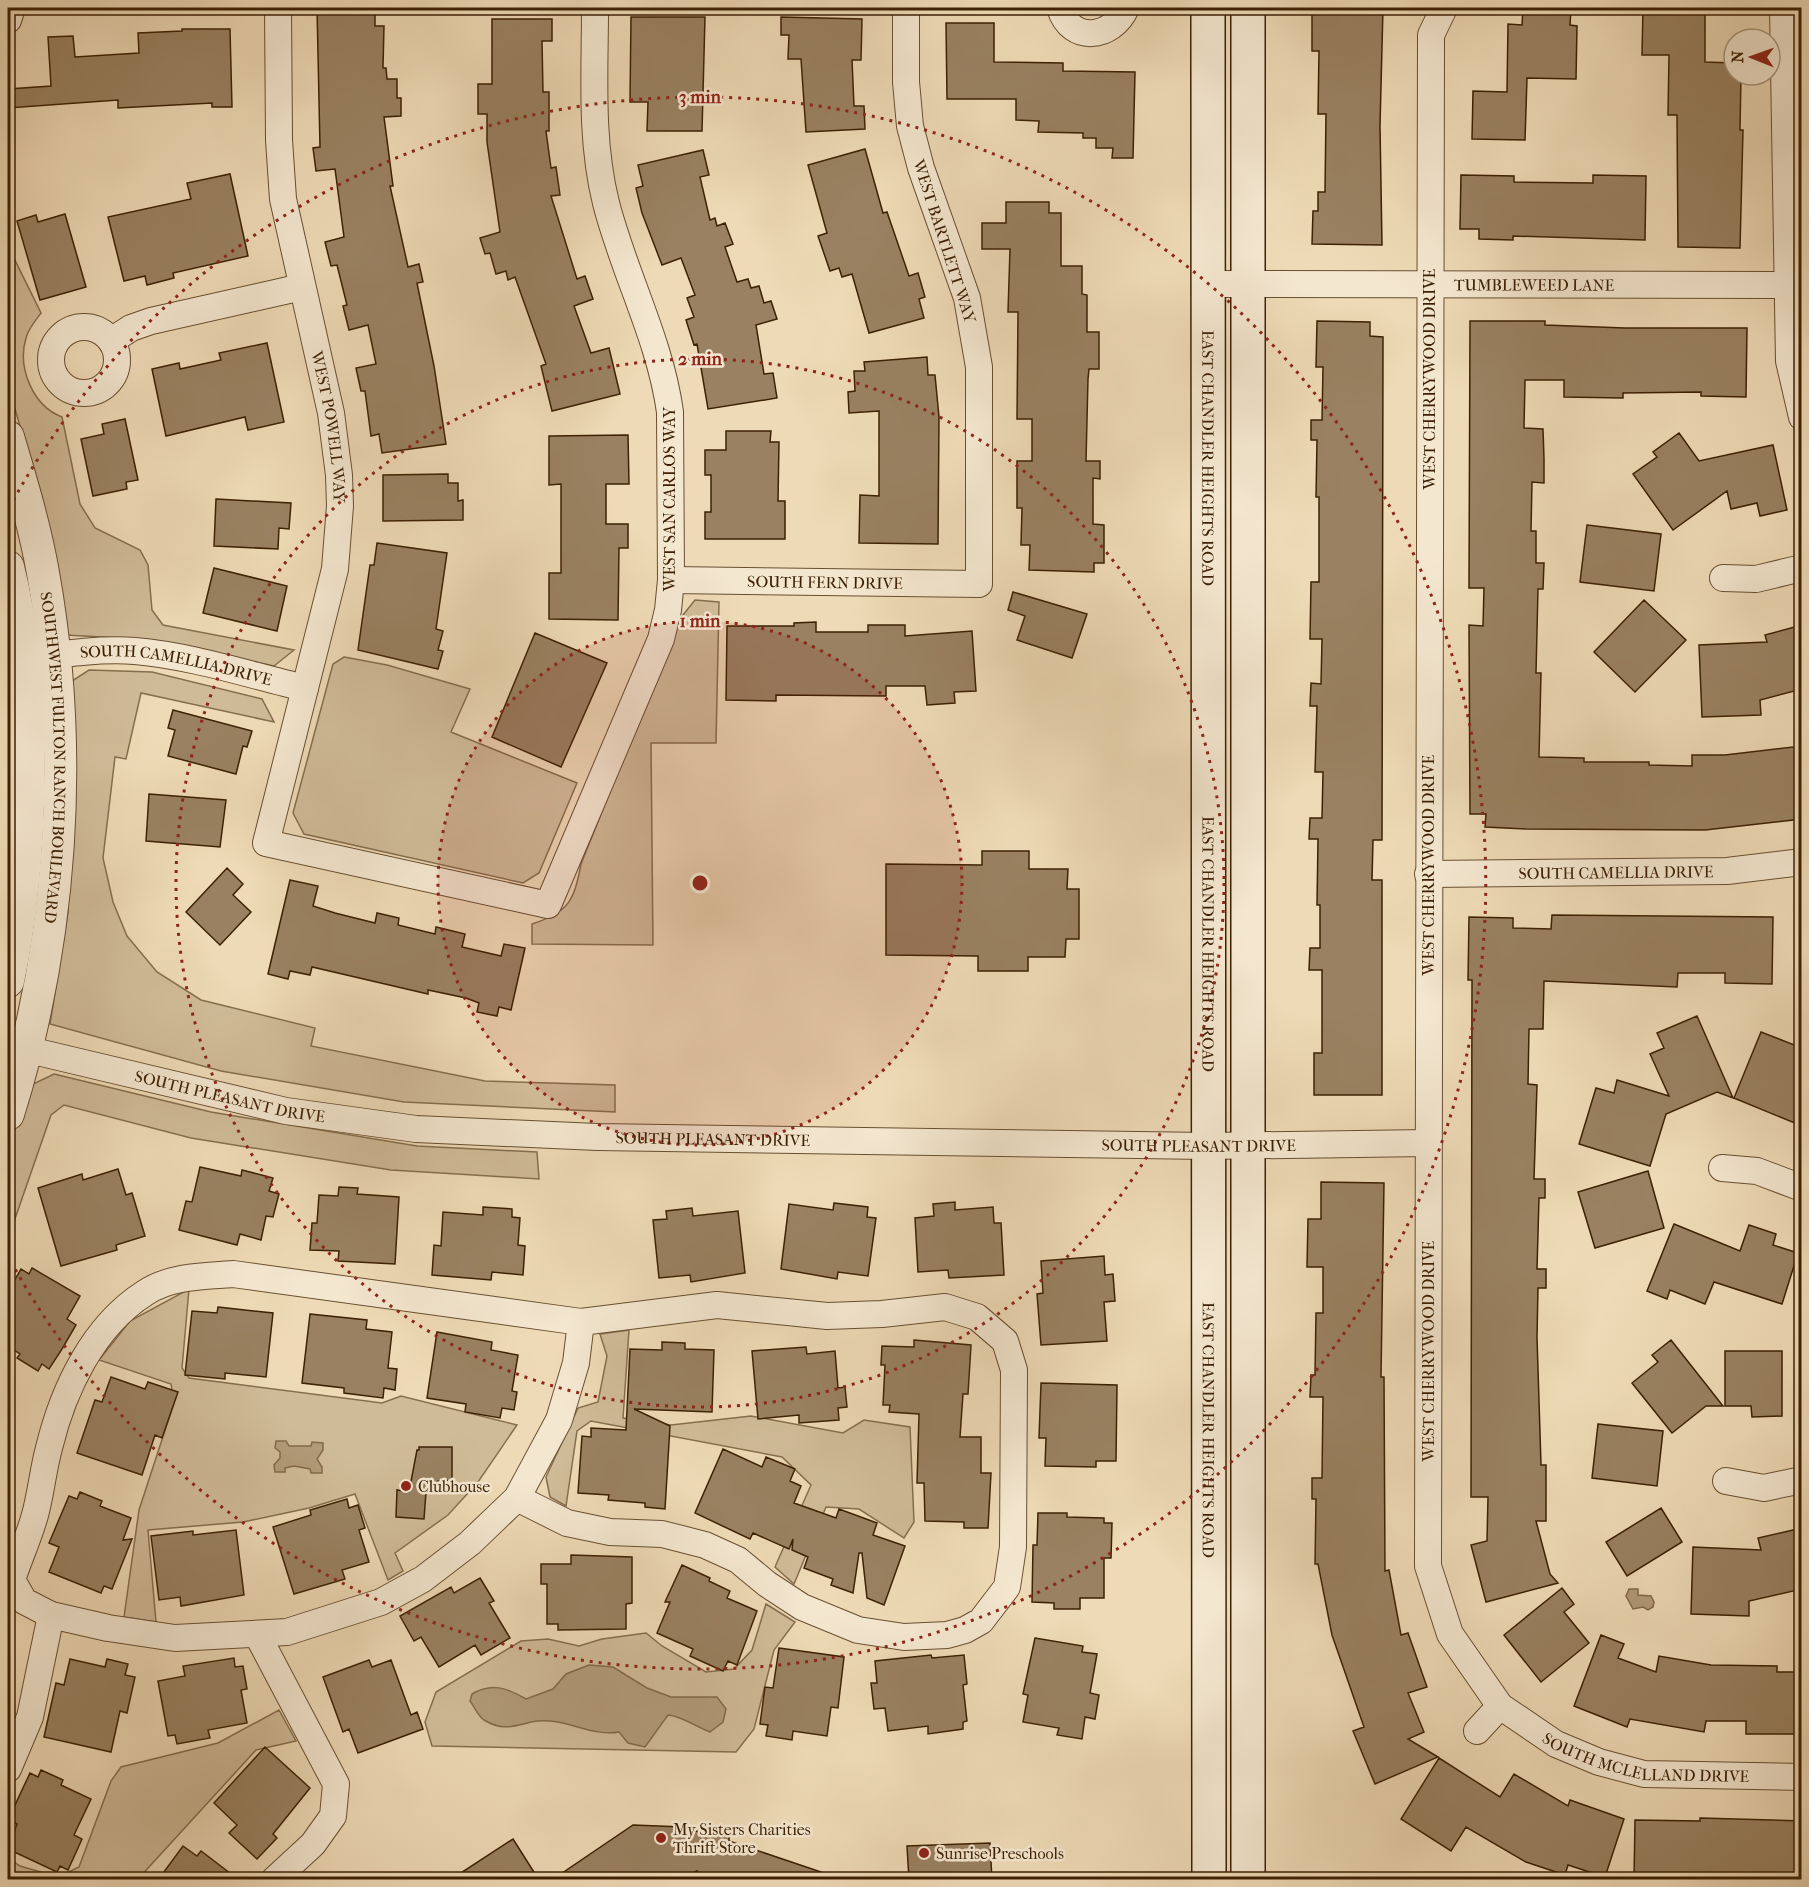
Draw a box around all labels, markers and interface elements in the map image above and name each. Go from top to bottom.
north arrow [1722,27,1782,87]
text: N [1728,50,1747,63]
text: 3 min [679,87,722,108]
street label: WEST BARTLETT WAY [909,156,980,326]
street label: WEST CHERRYWOOD DRIVE [1420,268,1439,490]
street label: TUMBLEWEED LANE [1454,275,1615,295]
street label: EAST CHANDLER HEIGHTS ROAD [1198,330,1217,586]
street label: WEST POWELL WAY [307,348,349,504]
text: 2 min [678,349,722,370]
street label: WEST SAN CARLOS WAY [660,406,679,592]
street label: SOUTH FERN DRIVE [747,572,903,593]
street label: SOUTHWEST FULTON RANCH BOULEVARD [36,591,69,924]
text: 1 min [679,611,721,632]
street label: SOUTH CAMELLIA DRIVE [79,641,274,689]
street label: WEST CHERRYWOOD DRIVE [1419,754,1438,976]
street label: EAST CHANDLER HEIGHTS ROAD [1198,816,1218,1072]
street label: SOUTH CAMELLIA DRIVE [1518,862,1714,883]
centre of rings [690,873,710,893]
street label: SOUTH PLEASANT DRIVE [133,1066,327,1126]
street label: SOUTH PLEASANT DRIVE [615,1128,810,1150]
street label: SOUTH PLEASANT DRIVE [1101,1135,1296,1156]
street label: WEST CHERRYWOOD DRIVE [1419,1240,1438,1462]
street label: EAST CHANDLER HEIGHTS ROAD [1199,1302,1218,1558]
place label: Clubhouse [418,1477,490,1496]
marker: Clubhouse [399,1479,413,1493]
street label: SOUTH MCLELLAND DRIVE [1539,1729,1750,1786]
place label: My Sisters Charities Thrift Store [673,1820,811,1857]
marker: My Sisters Charities Thrift Store [654,1831,668,1845]
place label: Sunrise Preschools [936,1844,1064,1863]
marker: Sunrise Preschools [917,1846,931,1860]

